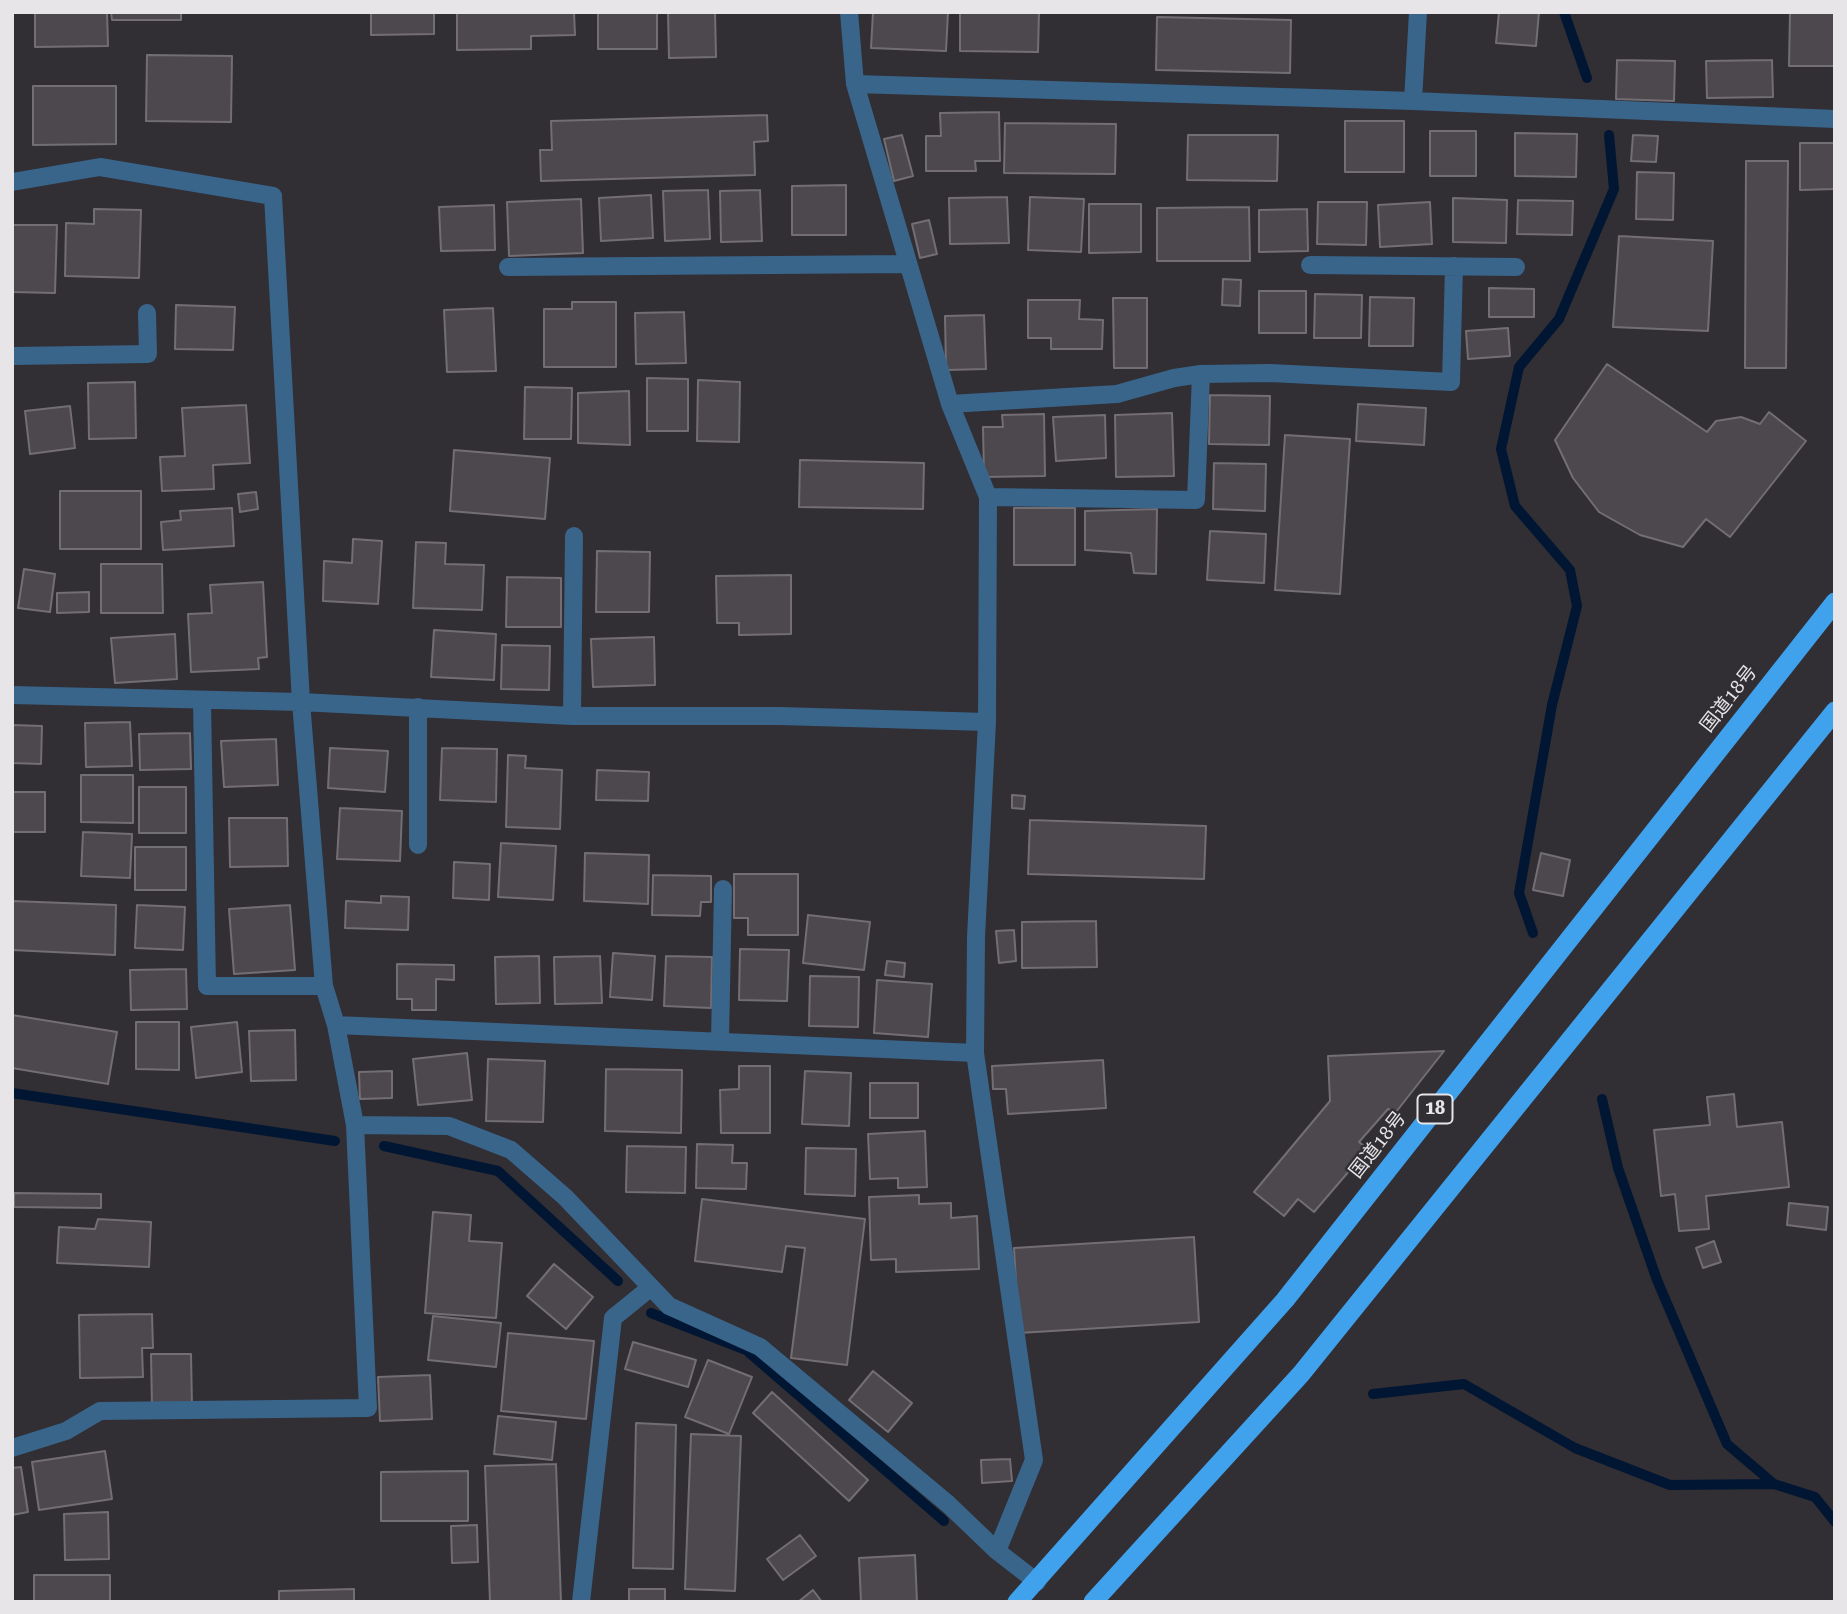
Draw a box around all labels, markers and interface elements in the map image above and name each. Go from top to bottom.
street label: 国道18号 [1696,661,1762,737]
road number: 18 [1418,1094,1452,1124]
street label: 国道18号 [1345,1107,1411,1183]

